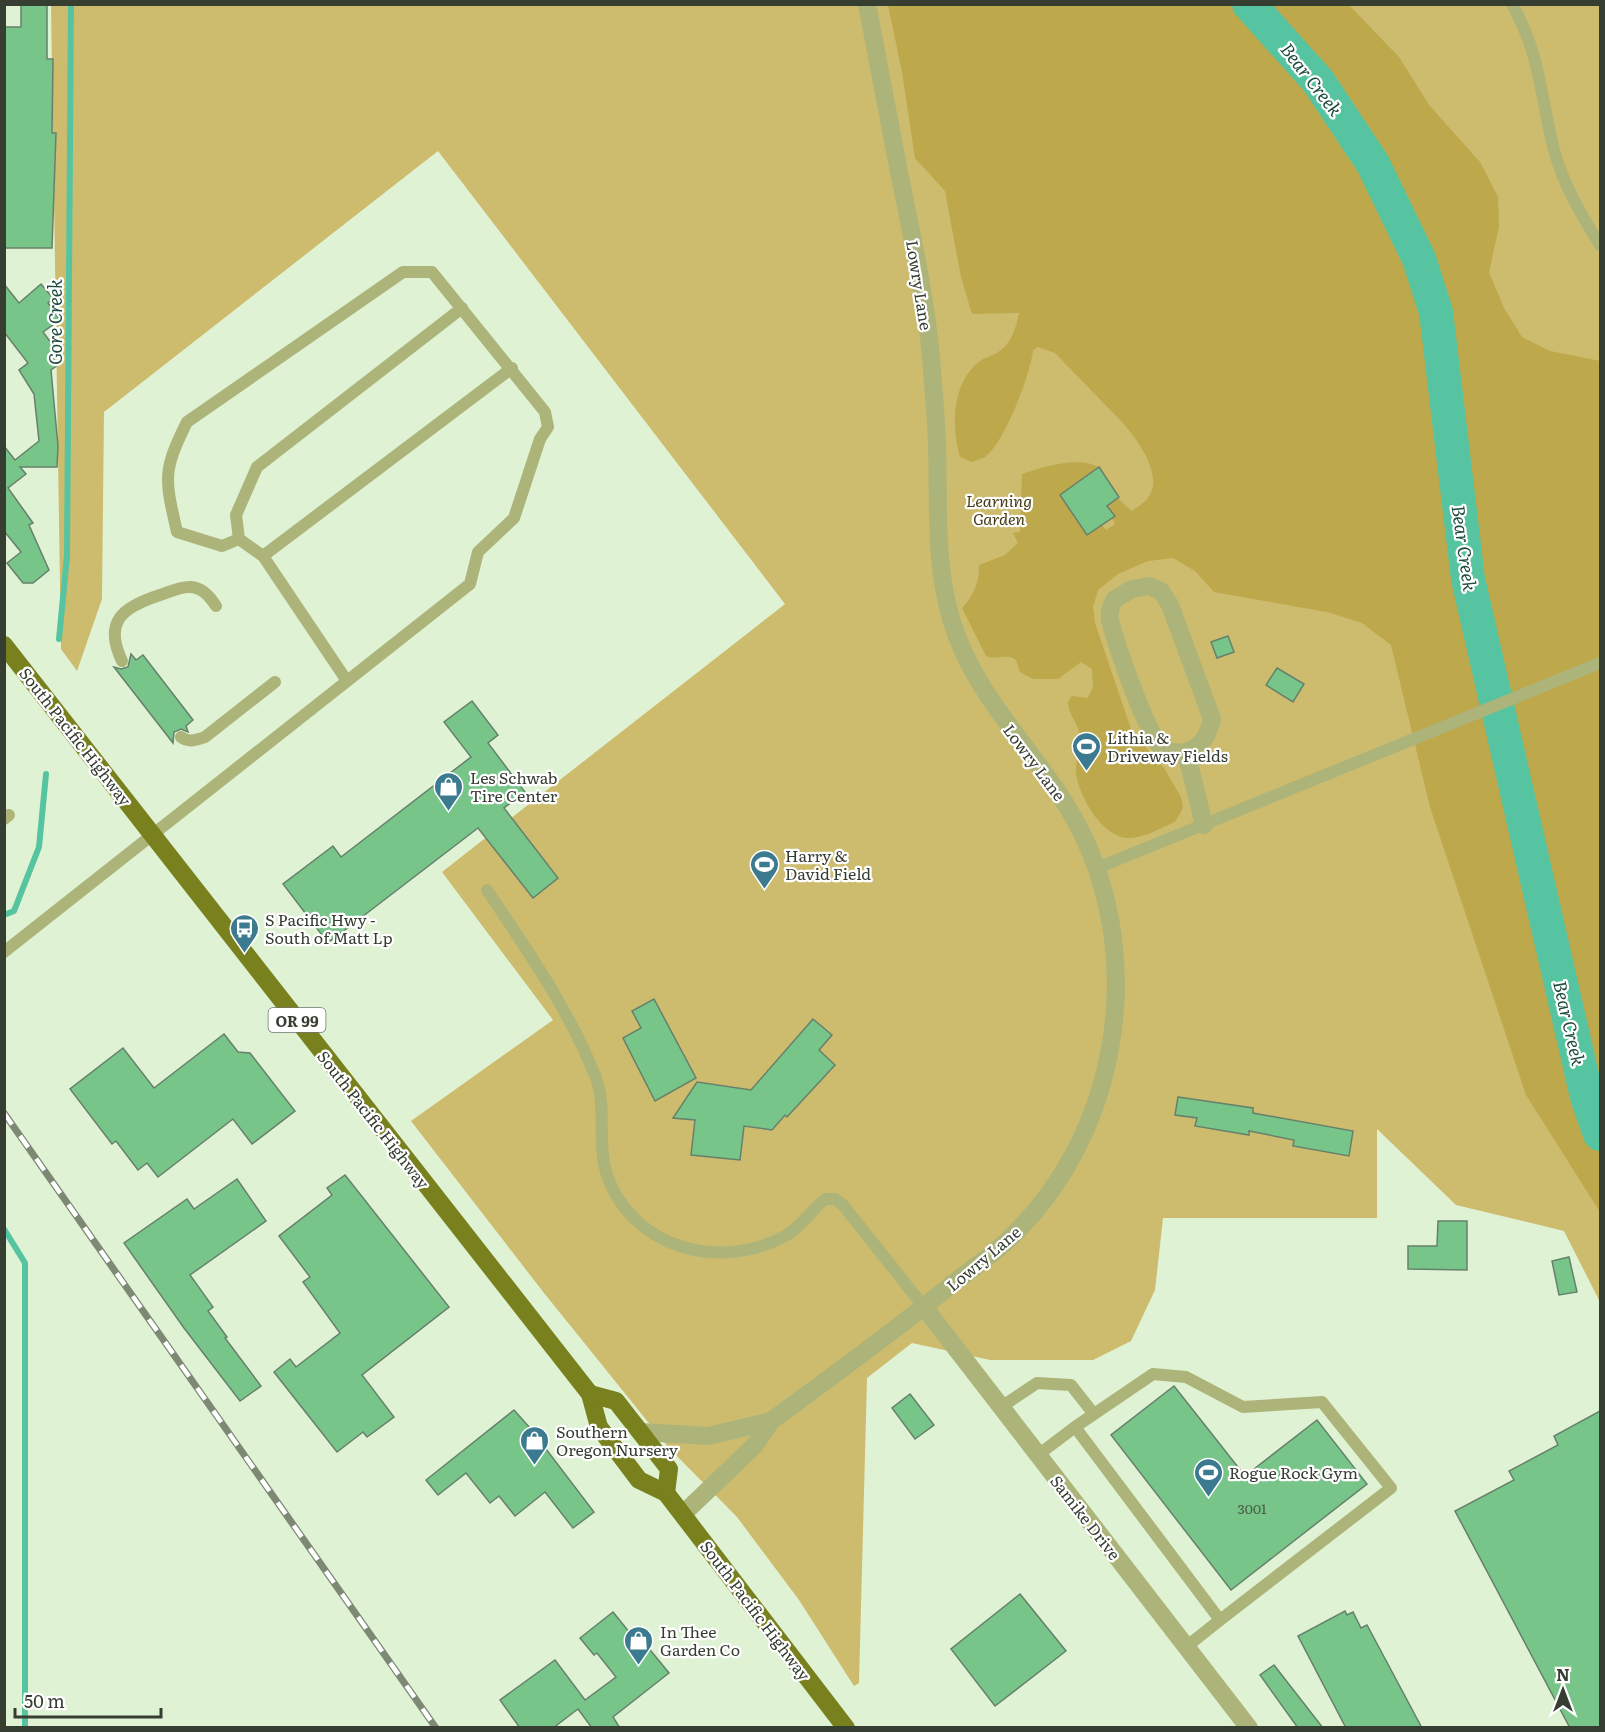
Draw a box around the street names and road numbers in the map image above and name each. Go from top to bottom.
street label: Lowry Lane [901,238,939,332]
street label: South Pacific Highway [14,662,138,811]
street label: Lowry Lane [998,719,1072,805]
road number: OR 99 [268,1008,326,1032]
street label: South Pacific Highway [312,1045,436,1194]
street label: Lowry Lane [941,1220,1025,1296]
street label: Samike Drive [1045,1469,1127,1565]
street label: South Pacific Highway [695,1535,817,1686]

